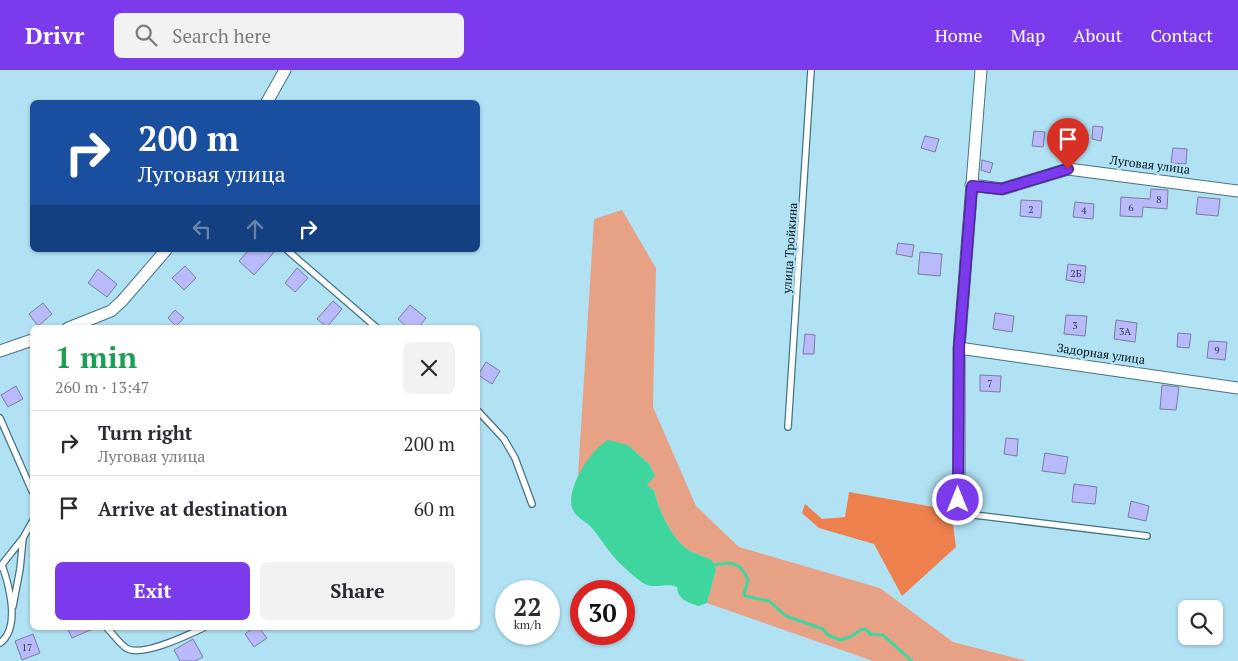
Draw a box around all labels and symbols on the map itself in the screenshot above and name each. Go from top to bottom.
pin [1047,118,1089,169]
street label: Луговая улица [1108,152,1191,177]
house number: 8 [1156,193,1162,206]
house number: 6 [1128,201,1134,214]
street label: улица Тройкина [779,202,800,295]
house number: 2 [1028,203,1034,216]
house number: 4 [1081,204,1087,217]
house number: 2Б [1070,267,1082,280]
house number: 3 [1072,319,1078,332]
house number: 3А [1119,325,1131,338]
street label: Задорная улица [1056,340,1146,367]
house number: 9 [1214,344,1220,357]
house number: 7 [987,377,993,390]
position arrow [931,473,983,525]
speed limit sign: 30 [570,580,635,645]
house number: 17 [22,641,32,654]

